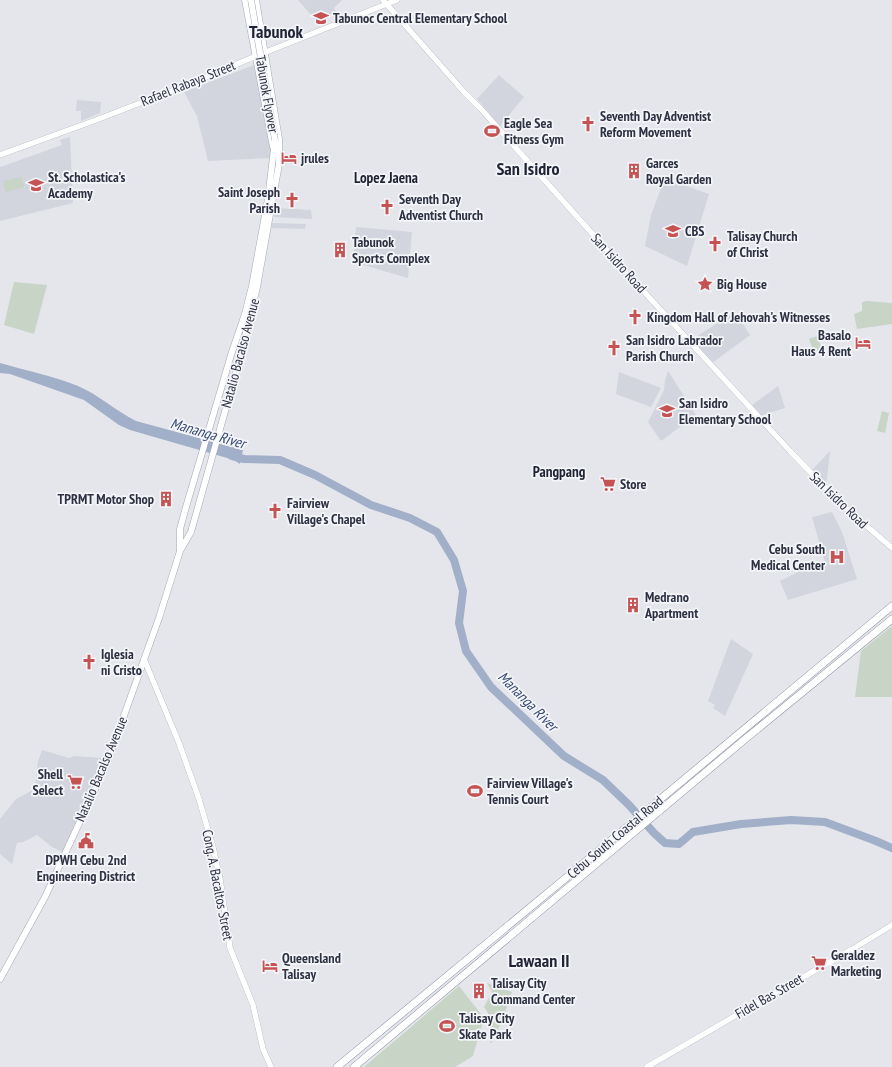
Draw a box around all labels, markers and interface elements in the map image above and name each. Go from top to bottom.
school or university icon: Tabunoc Central Elementary School [312,9,330,27]
place label: Tabunoc Central Elementary School [333,9,508,27]
district label: Tabunok [249,20,304,43]
street label: Tabunok Flyover [251,54,283,134]
street label: Rafael Rabaya Street [138,56,238,110]
place label: Seventh Day Adventist Reform Movement [600,107,711,141]
place label: Eagle Sea Fitness Gym [504,114,564,148]
church icon: Seventh Day Adventist Reform Movement [579,115,597,133]
sports icon: Eagle Sea Fitness Gym [483,122,501,140]
hotel icon: jrules [280,149,298,167]
place label: jrules [300,149,329,167]
place label: Garces Royal Garden [646,154,711,188]
district label: San Isidro [496,157,560,180]
building icon: Garces Royal Garden [625,162,643,180]
place label: St. Scholastica's Academy [47,168,125,202]
district label: Lopez Jaena [354,168,418,187]
school or university icon: St. Scholastica's Academy [27,176,45,194]
place label: Saint Joseph Parish [218,183,280,217]
place label: Seventh Day Adventist Church [398,190,483,224]
church icon: Saint Joseph Parish [283,191,301,209]
church icon: Seventh Day Adventist Church [378,198,396,216]
school or university icon: CBS [664,222,682,240]
place label: CBS [685,222,704,240]
place label: Talisay Church of Christ [727,227,798,261]
street label: San Isidro Road [587,229,651,297]
place label: Tabunok Sports Complex [352,233,431,267]
church icon: Talisay Church of Christ [706,235,724,253]
building icon: Tabunok Sports Complex [331,241,349,259]
place icon: Big House [696,275,714,293]
place label: Big House [717,275,767,293]
street label: Natalio Bacalso Avenue [217,296,263,410]
church icon: Kingdom Hall of Jehovah's Witnesses [626,308,644,326]
place label: Kingdom Hall of Jehovah's Witnesses [647,308,830,326]
place label: Basalo Haus 4 Rent [791,326,851,360]
place label: San Isidro Labrador Parish Church [626,331,723,365]
hotel icon: Basalo Haus 4 Rent [854,334,872,352]
church icon: San Isidro Labrador Parish Church [605,339,623,357]
place label: San Isidro Elementary School [679,394,772,428]
school or university icon: San Isidro Elementary School [658,402,676,420]
water label: Mananga River [168,413,249,453]
district label: Pangpang [533,462,586,481]
street label: San Isidro Road [806,468,872,532]
supermarket icon: Store [599,475,617,493]
place label: Store [620,475,647,493]
place label: TPRMT Motor Shop [58,490,154,508]
building icon: TPRMT Motor Shop [157,490,175,508]
place label: Fairview Village's Chapel [286,494,366,528]
church icon: Fairview Village's Chapel [266,502,284,520]
place label: Cebu South Medical Center [751,540,826,574]
hospital icon: Cebu South Medical Center [828,548,846,566]
place label: Medrano Apartment [644,588,698,622]
building icon: Medrano Apartment [624,596,642,614]
place label: Iglesia ni Cristo [101,645,142,679]
church icon: Iglesia ni Cristo [80,653,98,671]
water label: Mananga River [494,667,563,736]
street label: Natalio Bacalso Avenue [71,713,131,824]
place label: Shell Select [32,765,64,799]
supermarket icon: Shell Select [66,773,84,791]
place label: Fairview Village's Tennis Court [487,774,573,808]
sports icon: Fairview Village's Tennis Court [466,782,484,800]
street label: Cebu South Coastal Road [563,792,667,882]
street label: Cong. A. Bacaltos Street [198,828,238,942]
public building icon: DPWH Cebu 2nd Engineering District [77,832,95,850]
place label: DPWH Cebu 2nd Engineering District [37,851,135,885]
place label: Geraldez Marketing [831,946,882,980]
place label: Queensland Talisay [282,949,341,983]
district label: Lawaan II [508,949,570,972]
supermarket icon: Geraldez Marketing [810,954,828,972]
hotel icon: Queensland Talisay [261,957,279,975]
street label: Fidel Bas Street [732,969,806,1023]
place label: Talisay City Command Center [491,974,576,1008]
building icon: Talisay City Command Center [470,982,488,1000]
place label: Talisay City Skate Park [459,1009,515,1043]
sports icon: Talisay City Skate Park [438,1017,456,1035]

